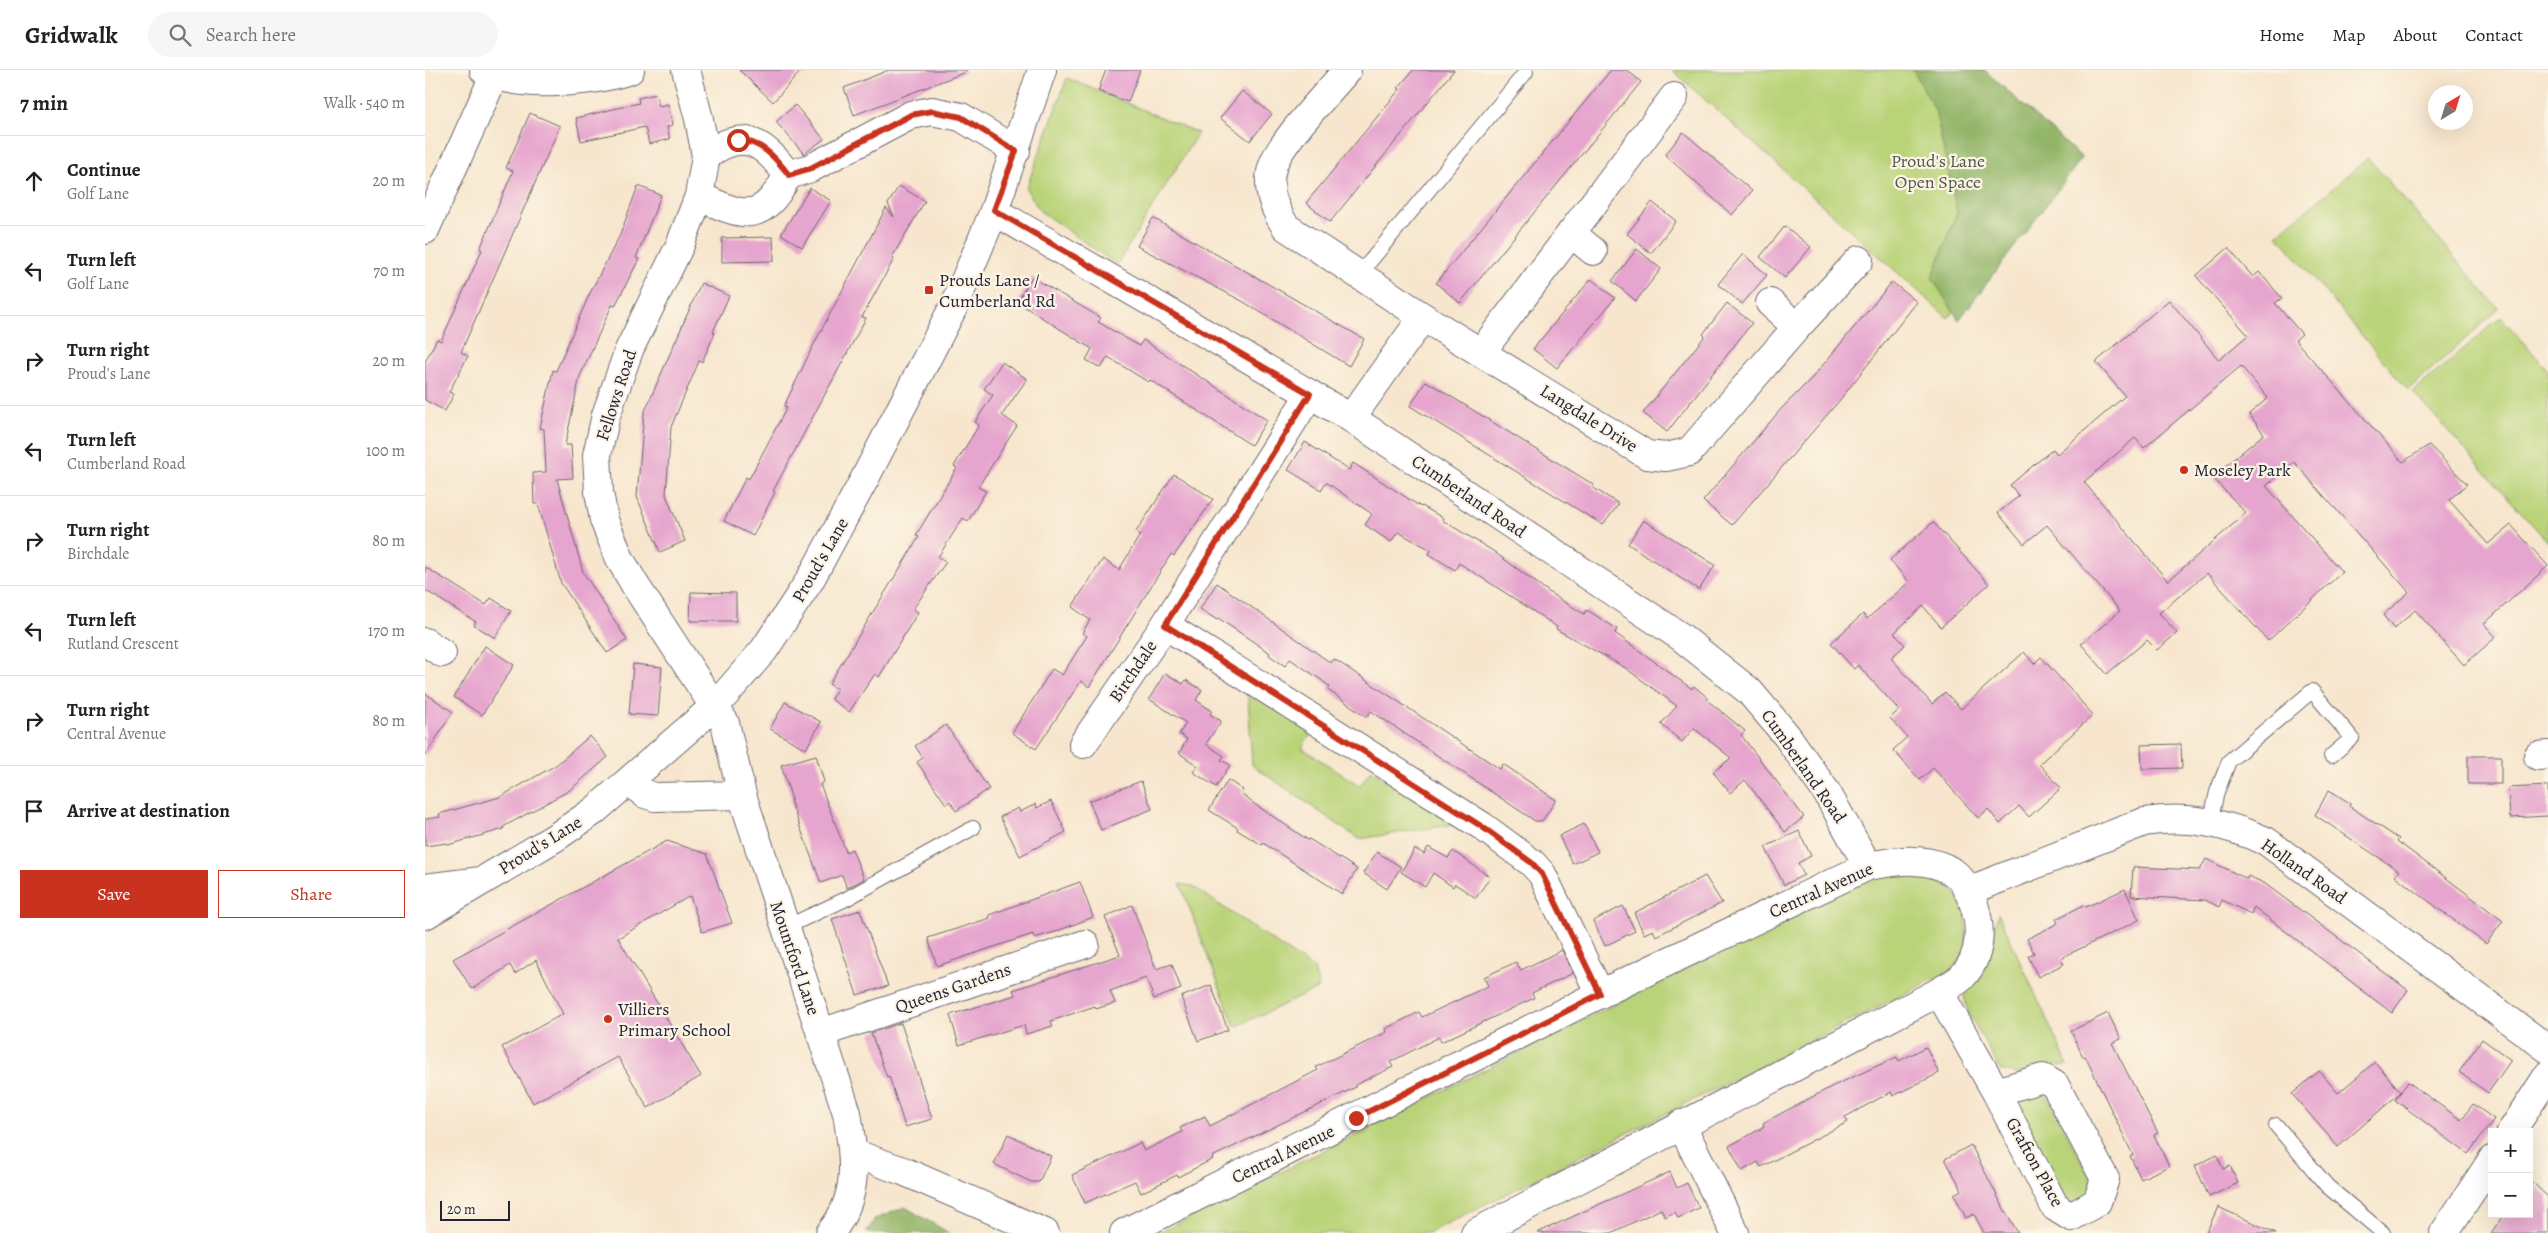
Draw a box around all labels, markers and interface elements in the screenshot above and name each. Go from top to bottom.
search box [148,12,498,57]
text: Gridwalk [25,19,118,51]
icon: search [166,21,194,49]
text: Search here [206,22,296,48]
text: Home [2259,23,2304,47]
text: Map [2332,23,2365,47]
text: About [2393,23,2437,47]
text: Contact [2465,23,2523,47]
north arrow [2428,85,2473,130]
text: 7 min [20,89,68,117]
text: Walk · 540 m [323,92,405,114]
route start [727,129,750,152]
park label: Proud's Lane Open Space [1891,149,1985,194]
text: Continue [67,157,141,183]
icon: ahead [20,167,48,195]
text: 20 m [372,170,405,192]
text: Golf Lane [67,183,129,205]
text: Turn left [67,247,136,273]
icon: left [20,257,48,285]
text: 70 m [373,260,405,282]
place label: Prouds Lane / Cumberland Rd [939,268,1055,313]
text: Golf Lane [67,273,129,295]
marker: Prouds Lane / Cumberland Rd [923,284,935,296]
text: Turn right [67,337,149,363]
street label: Fellows Road [590,346,642,444]
icon: right [20,347,48,375]
text: 20 m [372,350,405,372]
text: Proud's Lane [67,363,151,385]
street label: Langdale Drive [1536,378,1642,458]
text: Turn left [67,427,136,453]
icon: left [20,437,48,465]
text: 100 m [366,440,405,462]
street label: Cumberland Road [1407,449,1531,543]
text: Cumberland Road [67,453,186,475]
place label: Moseley Park [2194,458,2291,482]
marker: Moseley Park [2178,464,2190,476]
street label: Proud's Lane [786,513,854,607]
text: Turn right [67,517,149,543]
icon: right [20,527,48,555]
text: 80 m [372,530,405,552]
text: Birchdale [67,543,129,565]
text: Turn left [67,607,136,633]
icon: left [20,617,48,645]
text: 170 m [368,620,405,642]
text: Rutland Crescent [67,633,179,655]
street label: Birchdale [1103,635,1163,707]
text: Turn right [67,697,149,723]
street label: Cumberland Road [1756,704,1852,828]
icon: right [20,707,48,735]
text: 80 m [372,710,405,732]
text: Central Avenue [67,723,166,745]
icon: arrive [20,797,48,825]
text: Arrive at destination [67,798,230,824]
street label: Proud's Lane [494,810,586,880]
street label: Holland Road [2256,833,2352,910]
street label: Central Avenue [1765,856,1877,924]
button: Save [20,870,208,918]
button: Share [218,870,405,918]
street label: Mountford Lane [764,898,826,1018]
street label: Queens Gardens [892,957,1014,1019]
place label: Villiers Primary School [617,997,731,1042]
marker: Villiers Primary School [602,1013,614,1025]
route end [1345,1107,1368,1130]
street label: Grafton Place [2001,1113,2069,1211]
street label: Central Avenue [1228,1119,1338,1189]
map controls [2488,1128,2533,1218]
button: + [2488,1128,2533,1173]
button: − [2488,1173,2533,1218]
scale bar [440,1198,510,1221]
text: 20 m [447,1200,476,1219]

